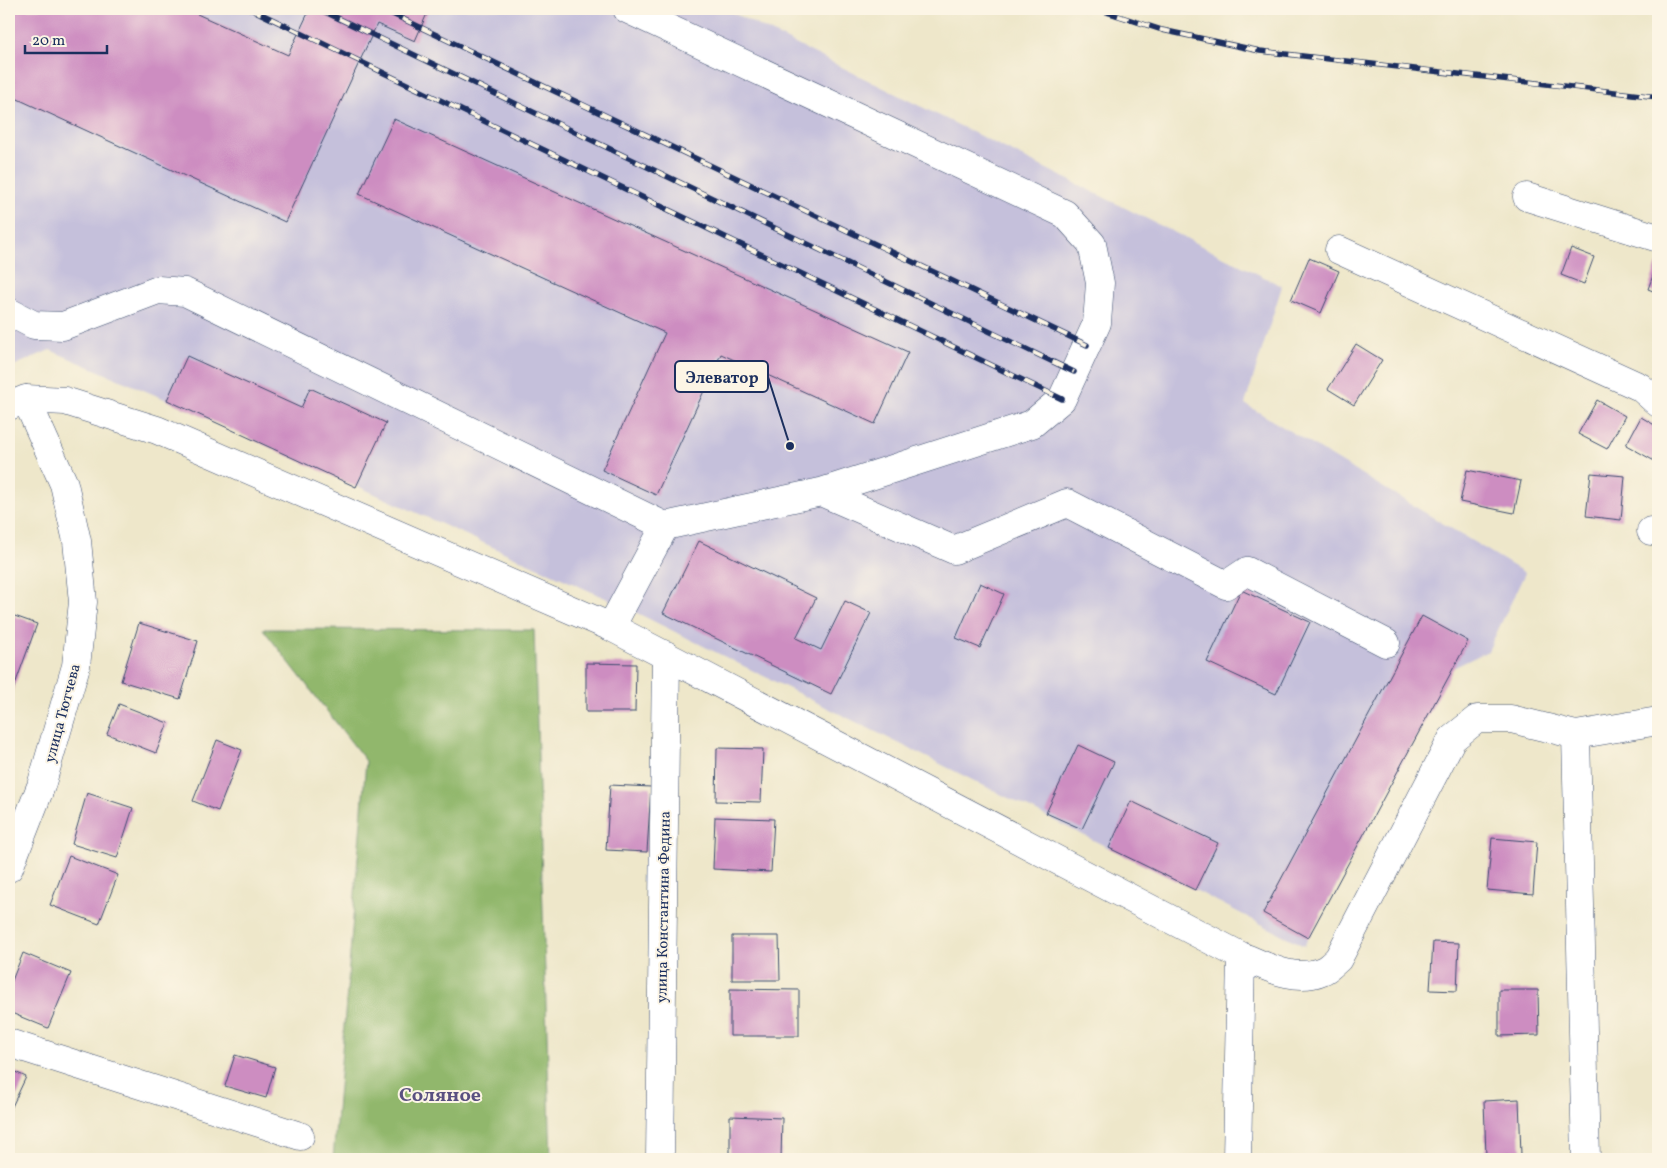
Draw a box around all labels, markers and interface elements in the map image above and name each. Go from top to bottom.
scale bar [25,22,108,54]
text: 20 m [32,31,65,52]
callout: Элеватор [675,361,768,392]
text: Элеватор [685,368,759,390]
street label: улица Тютчева [40,662,87,765]
street label: улица Константина Федина [652,811,677,1003]
district label: Соляное [399,1082,481,1110]

